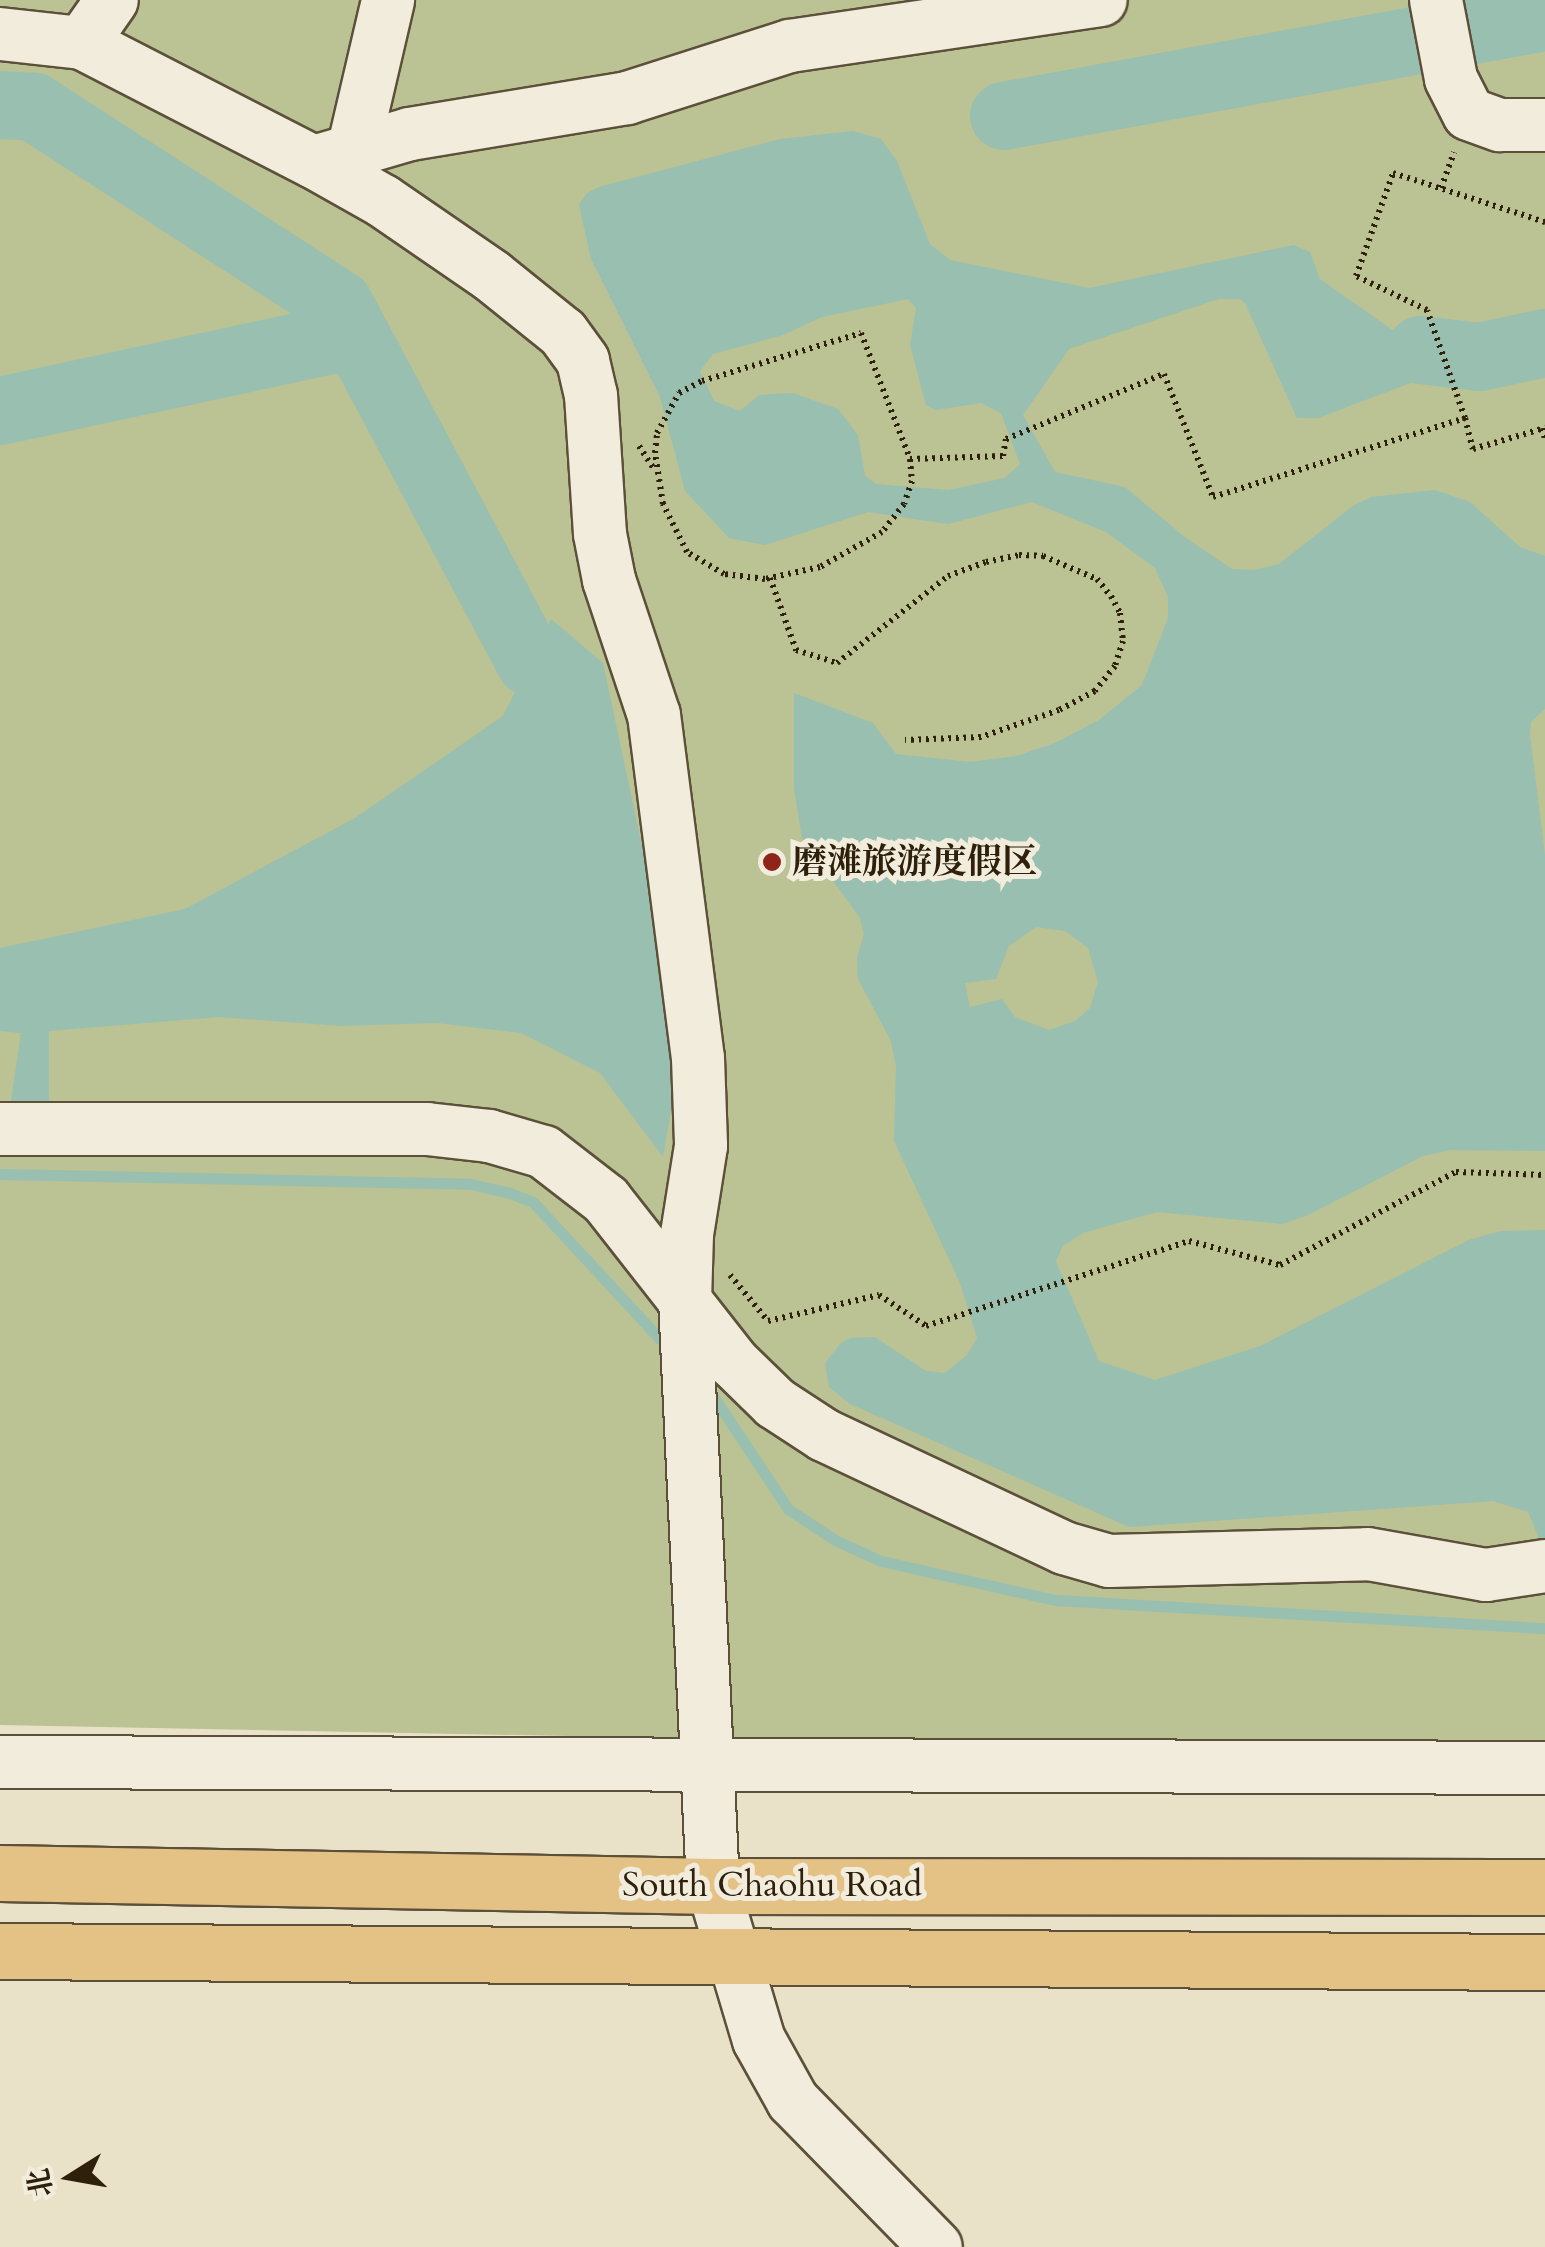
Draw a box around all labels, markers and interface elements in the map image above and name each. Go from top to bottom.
place label: 磨滩旅游度假区 [792,841,1037,883]
marker: 磨滩旅游度假区 [761,851,783,873]
street label: South Chaohu Road [622,1864,922,1906]
north arrow [20,2127,120,2227]
text: 北 [19,2165,62,2200]

